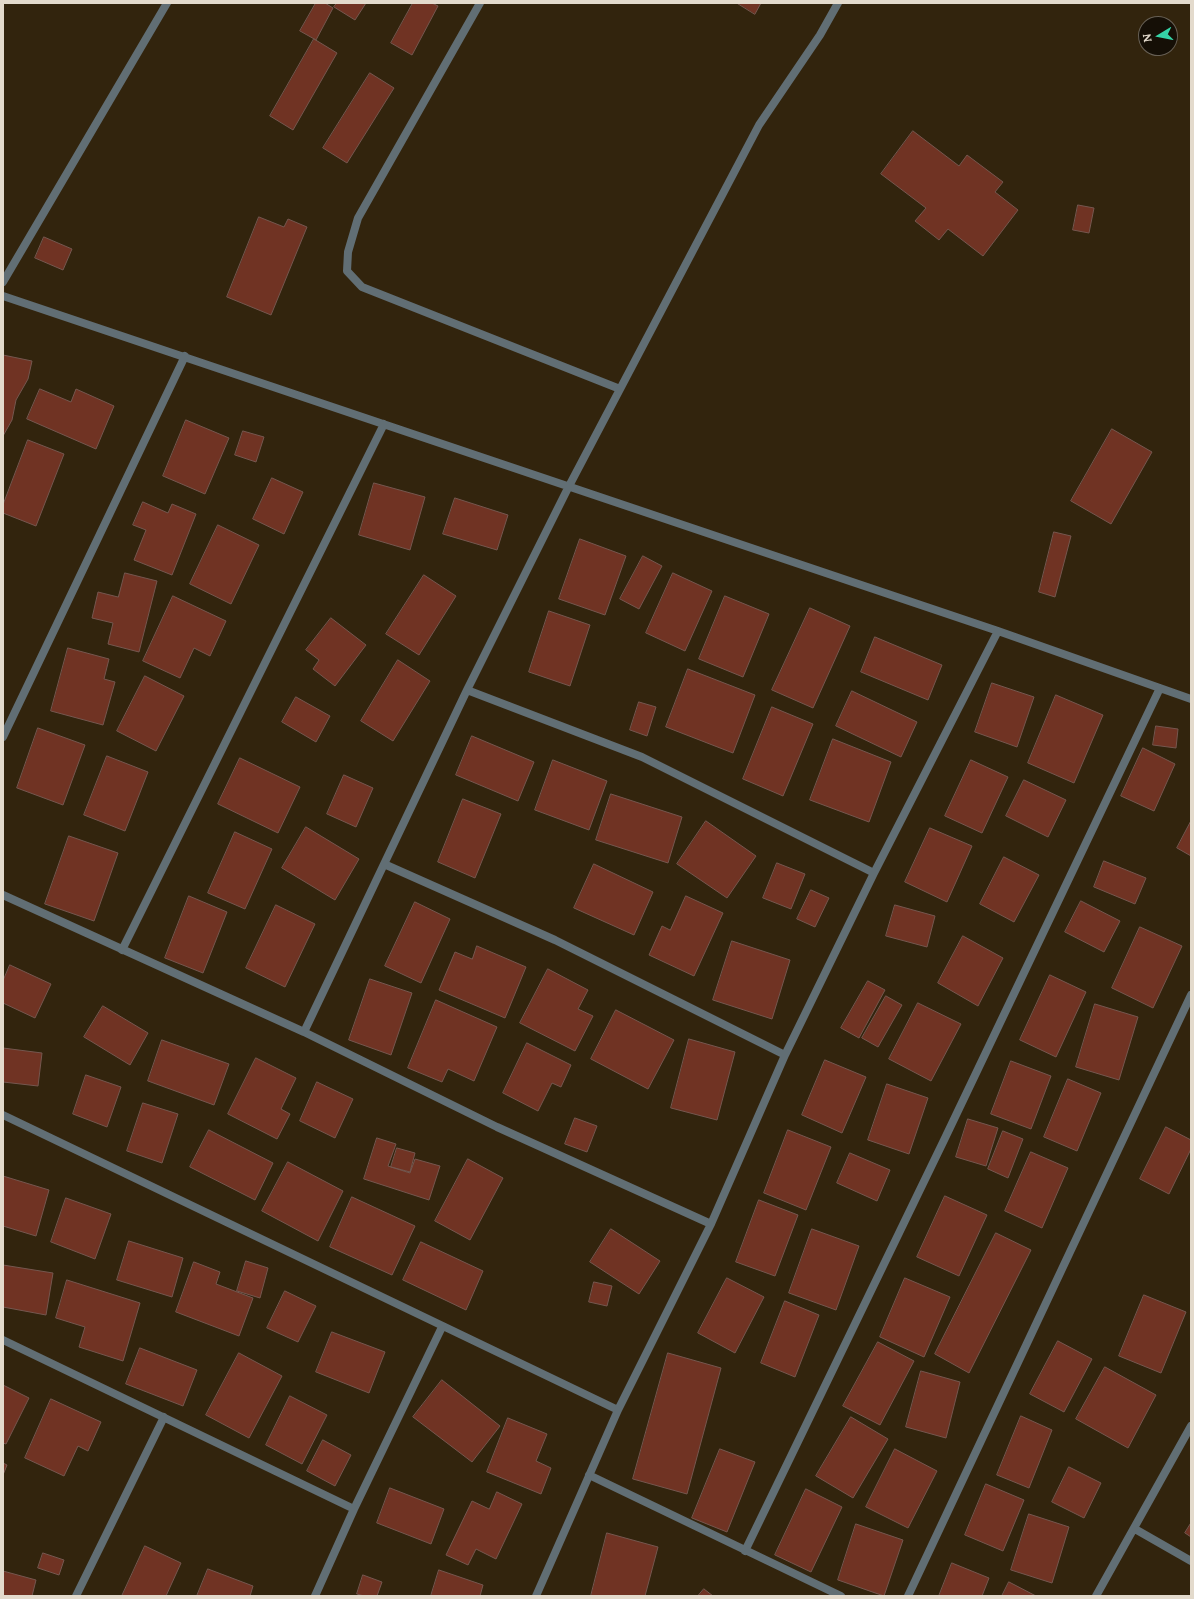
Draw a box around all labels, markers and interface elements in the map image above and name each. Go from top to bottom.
north arrow [1138,16,1178,56]
text: N [1140,33,1155,43]

